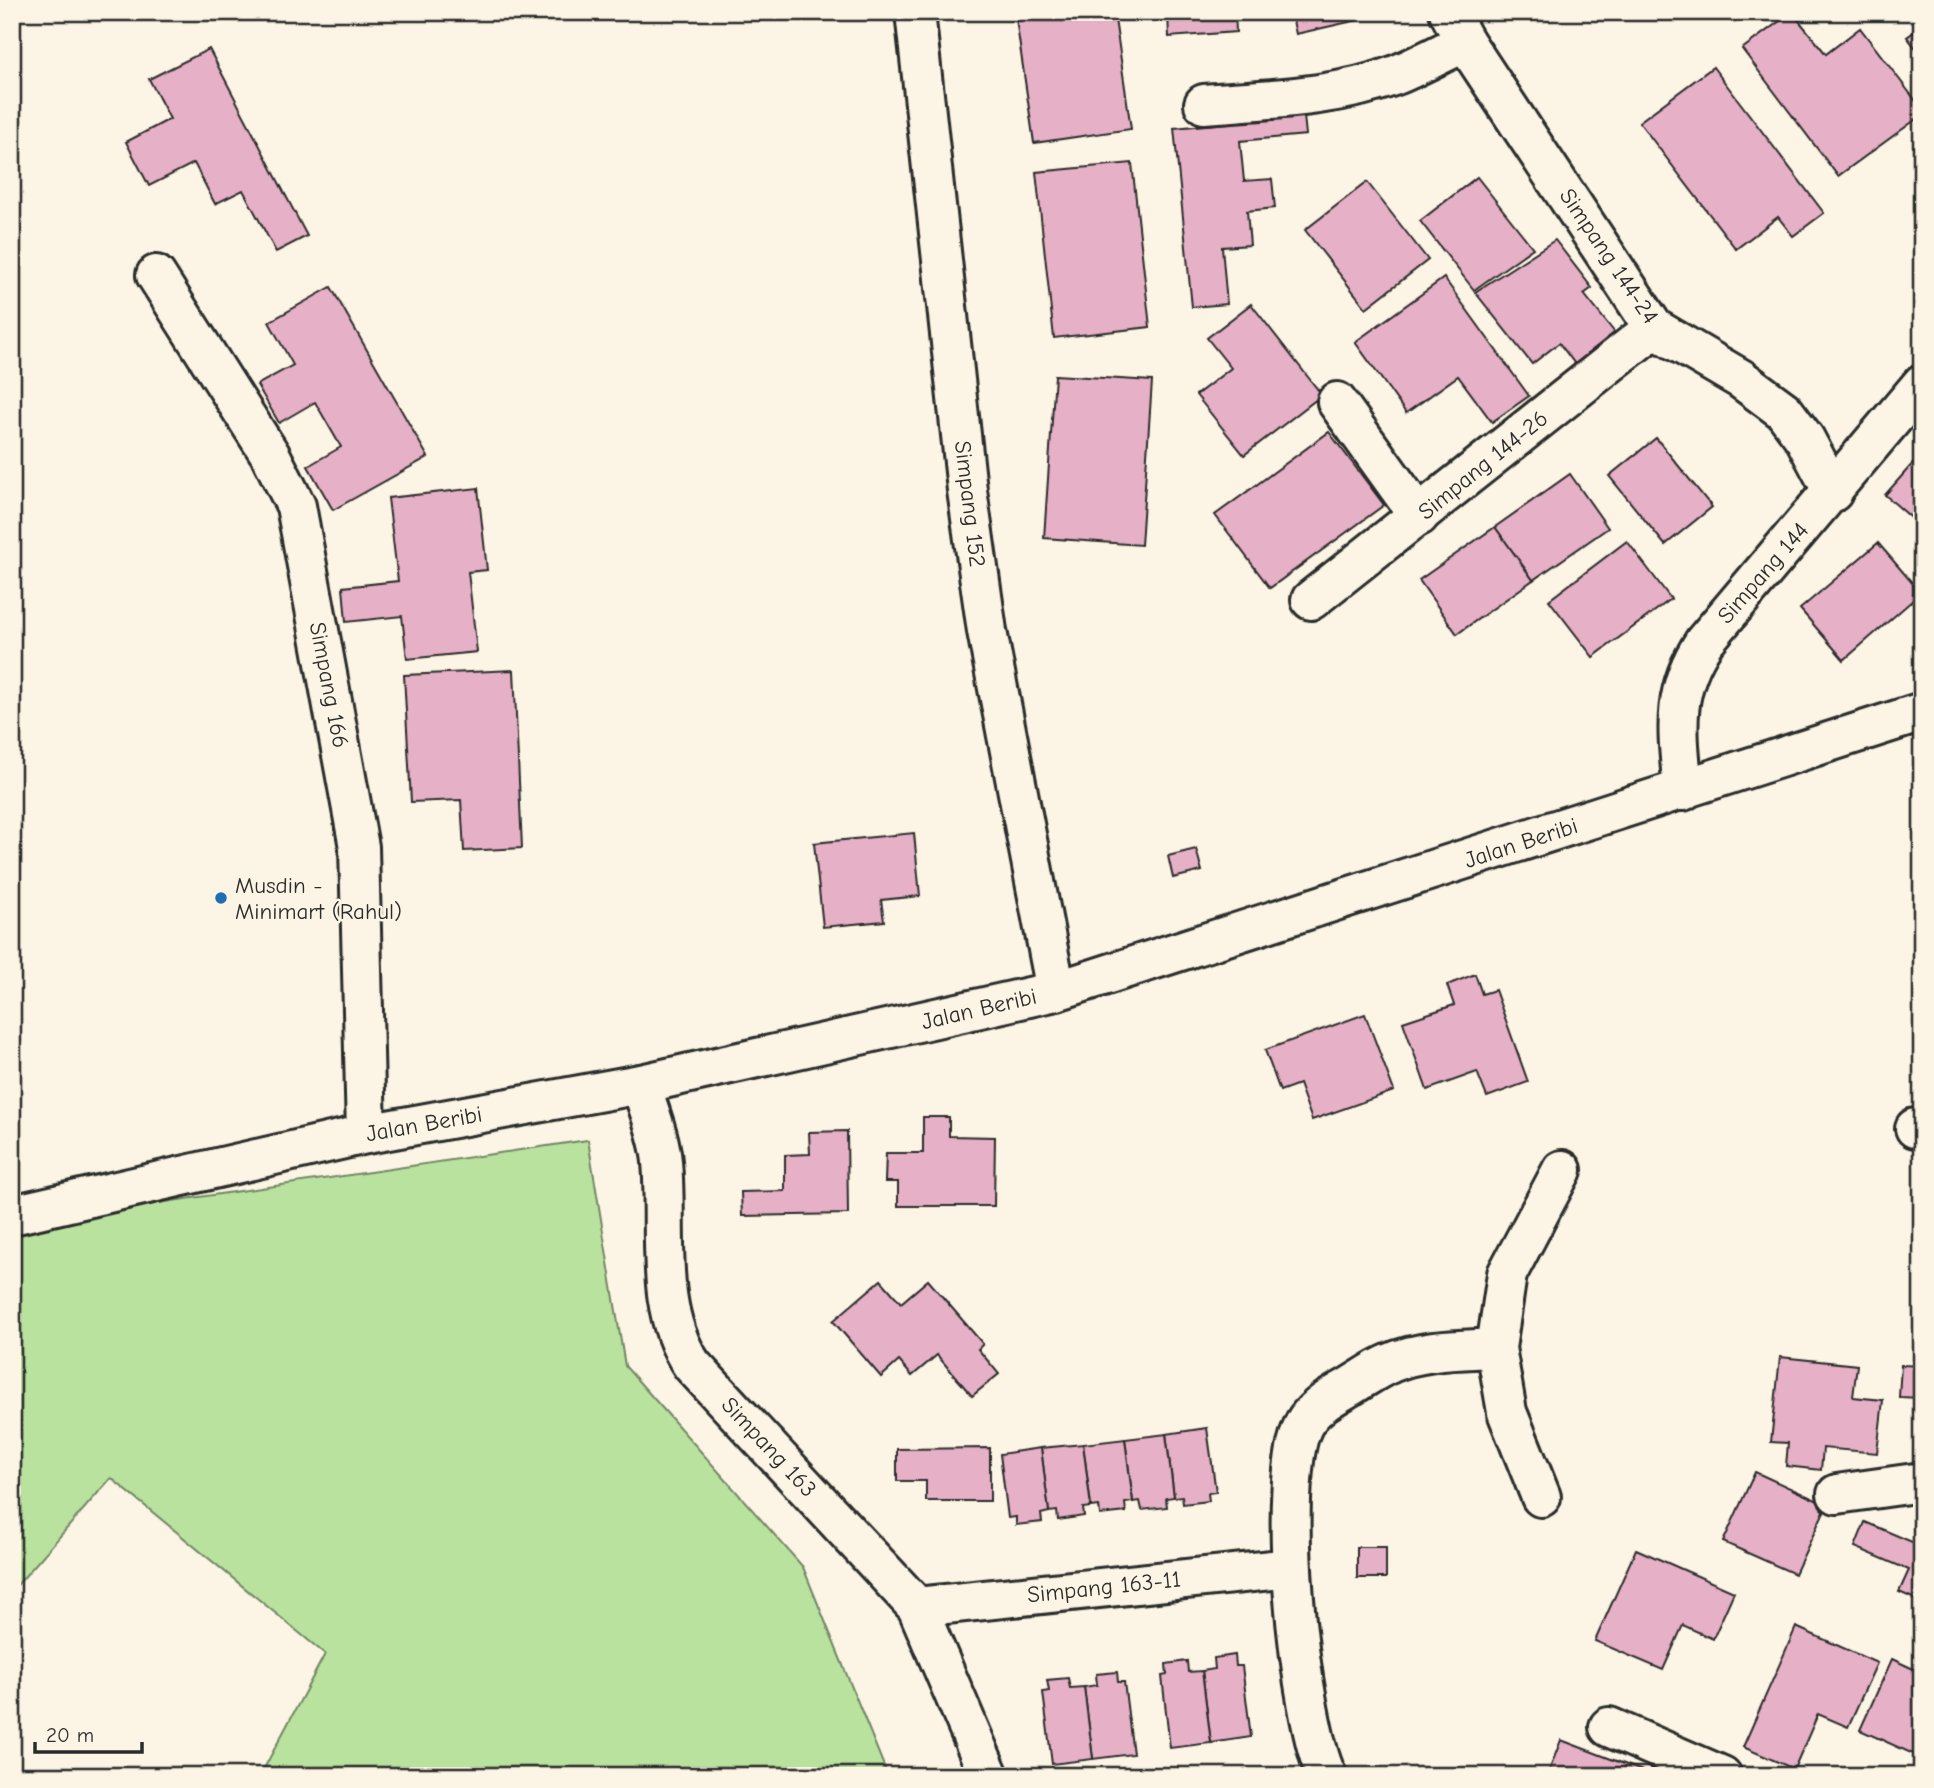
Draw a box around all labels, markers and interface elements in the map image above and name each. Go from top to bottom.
street label: Simpang 144-24 [1554,183,1664,329]
street label: Simpang 144-26 [1413,405,1553,525]
street label: Simpang 152 [949,439,991,569]
street label: Simpang 144 [1712,517,1814,629]
street label: Simpang 166 [304,620,354,750]
street label: Jalan Beribi [1461,812,1581,874]
place label: Musdin - Minimart (Rahul) [235,872,402,925]
marker: Musdin - Minimart (Rahul) [213,890,229,906]
street label: Jalan Beribi [919,983,1039,1035]
street label: Jalan Beribi [364,1101,484,1147]
street label: Simpang 163 [716,1391,822,1503]
street label: Simpang 163-11 [1026,1566,1182,1608]
scale bar [35,1711,142,1755]
text: 20 m [46,1723,94,1747]

